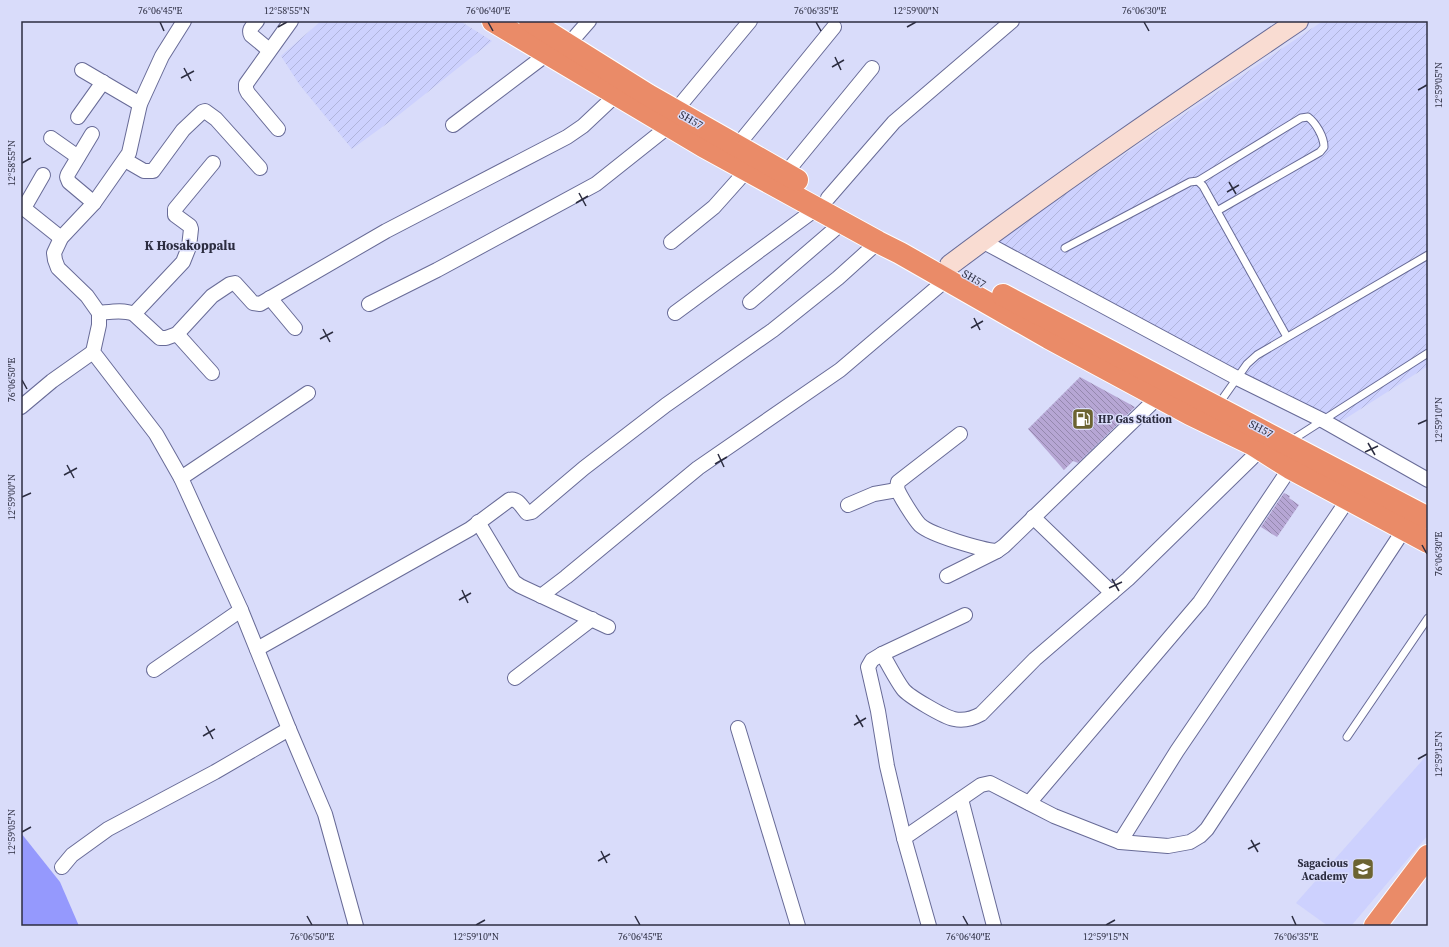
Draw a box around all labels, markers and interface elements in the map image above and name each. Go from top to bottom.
text: 76°06'45"E [138,4,182,17]
text: 12°58'55"N [264,4,310,17]
text: 76°06'40"E [466,4,510,17]
text: 76°06'35"E [794,4,838,17]
text: 12°59'00"N [893,4,939,17]
text: 76°06'30"E [1122,4,1166,17]
text: 12°59'05"N [1432,62,1445,108]
street label: SH57 [676,107,706,133]
text: 12°58'55"N [5,140,18,186]
district label: K Hosakoppalu [145,237,236,254]
street label: SH57 [959,266,989,292]
text: 76°06'50"E [5,358,18,402]
text: 12°59'10"N [1432,397,1445,443]
fuel station icon: HP Gas Station [1070,406,1096,432]
place label: HP Gas Station [1098,412,1172,427]
street label: SH57 [1246,416,1276,442]
text: 12°59'00"N [5,474,18,520]
text: 76°06'30"E [1432,532,1445,576]
text: 12°59'15"N [1432,731,1445,777]
text: 12°59'05"N [5,809,18,855]
place label: Sagacious Academy [1298,856,1348,884]
school or university icon: Sagacious Academy [1350,856,1376,882]
text: 76°06'50"E [290,930,334,943]
text: 12°59'10"N [453,930,499,943]
text: 76°06'45"E [618,930,662,943]
text: 76°06'40"E [946,930,990,943]
text: 12°59'15"N [1083,930,1129,943]
text: 76°06'35"E [1274,930,1318,943]

